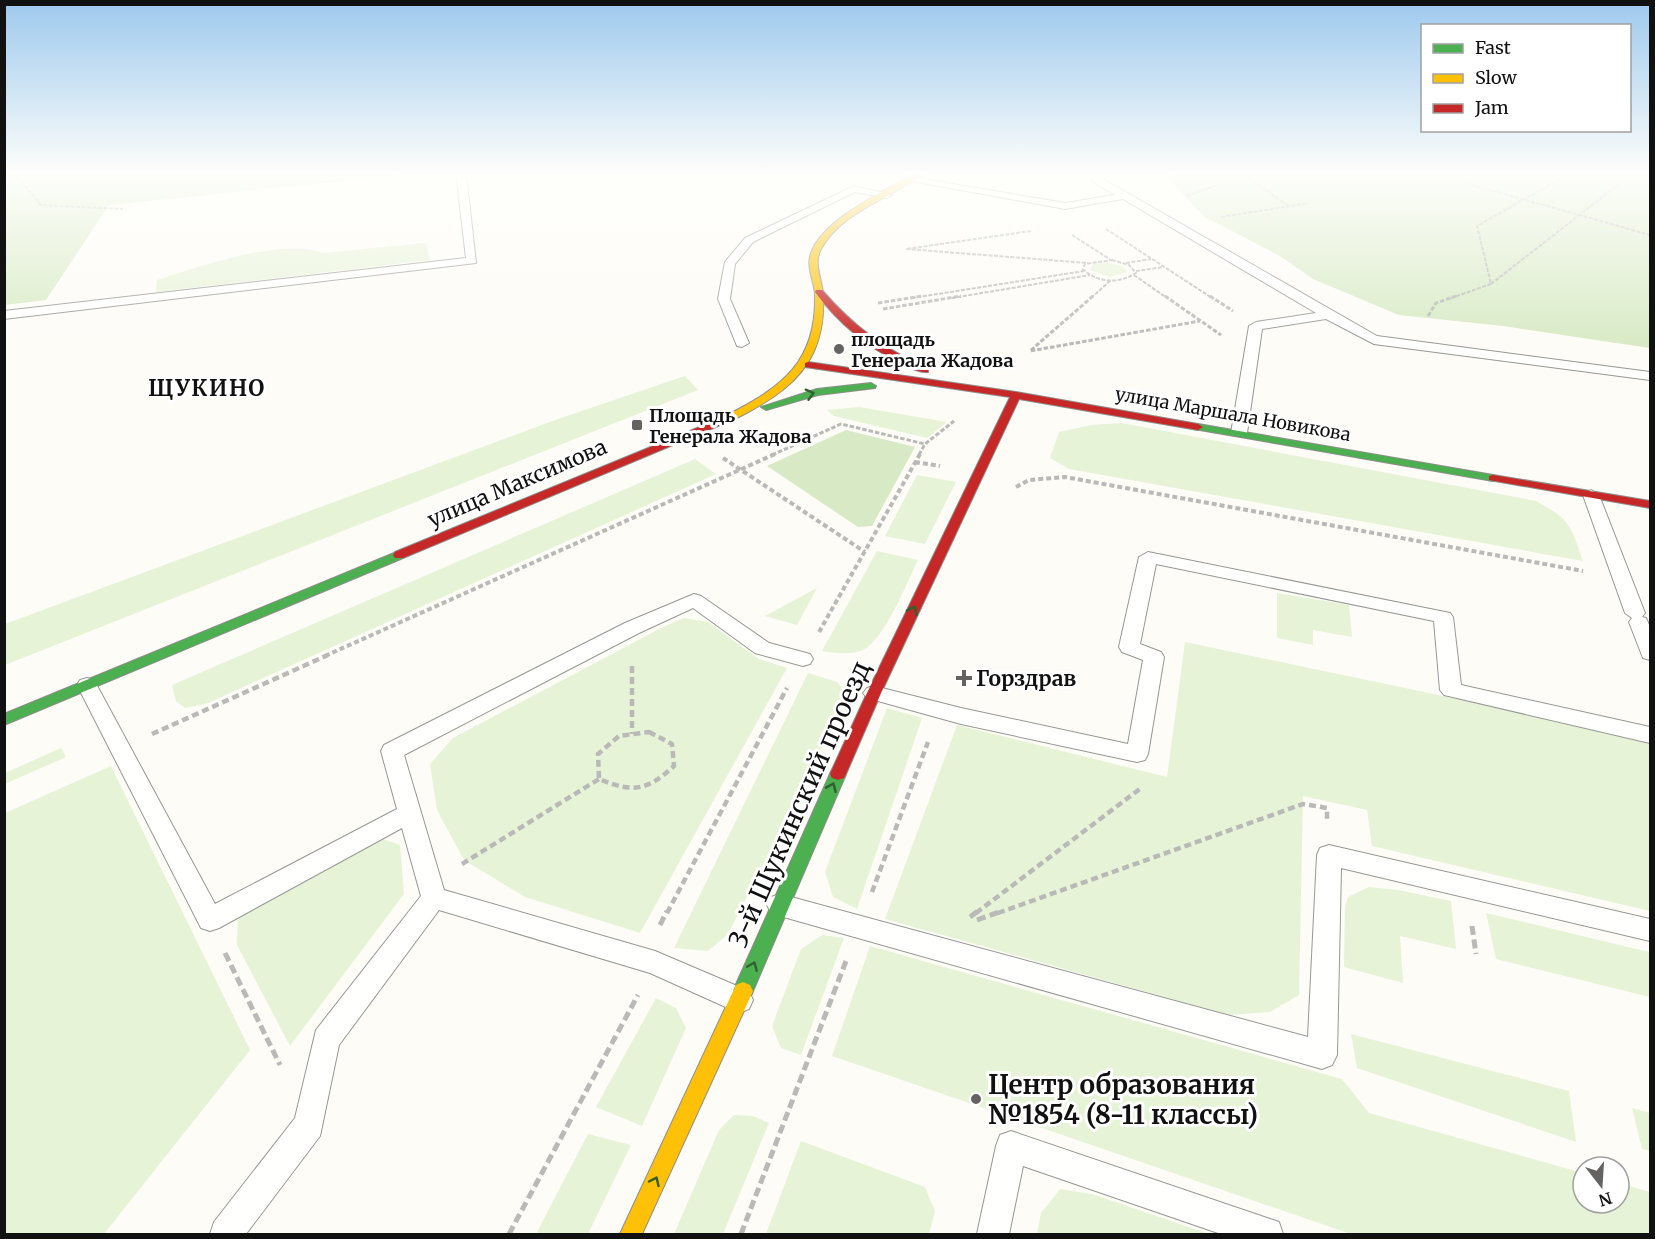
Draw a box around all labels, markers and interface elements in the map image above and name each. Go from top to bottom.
legend [1421,24,1631,132]
text: Fast [1475,36,1511,59]
text: Slow [1475,66,1518,89]
text: Jam [1474,96,1509,119]
place label: площадь Генерала Жадова [851,328,1014,372]
marker: площадь Генерала Жадова [832,342,846,356]
district label: ЩУКИНО [148,374,266,402]
street label: улица Маршала Новикова [1113,382,1353,446]
one-way arrow [805,389,815,402]
place label: Площадь Генерала Жадова [649,404,812,448]
marker: Площадь Генерала Жадова [630,418,644,432]
street label: улица Максимова [423,433,611,533]
one-way arrow [906,606,918,617]
street label: 3-й Щукинский проезд [721,655,877,953]
place label: Горздрав [976,665,1076,692]
marker: Горздрав [957,671,971,685]
one-way arrow [825,783,837,794]
one-way arrow [746,961,758,972]
place label: Центр образования №1854 (8-11 классы) [988,1068,1258,1131]
marker: Центр образования №1854 (8-11 классы) [969,1092,983,1106]
north arrow [1571,1155,1631,1215]
one-way arrow [648,1177,660,1188]
text: N [1596,1188,1614,1211]

